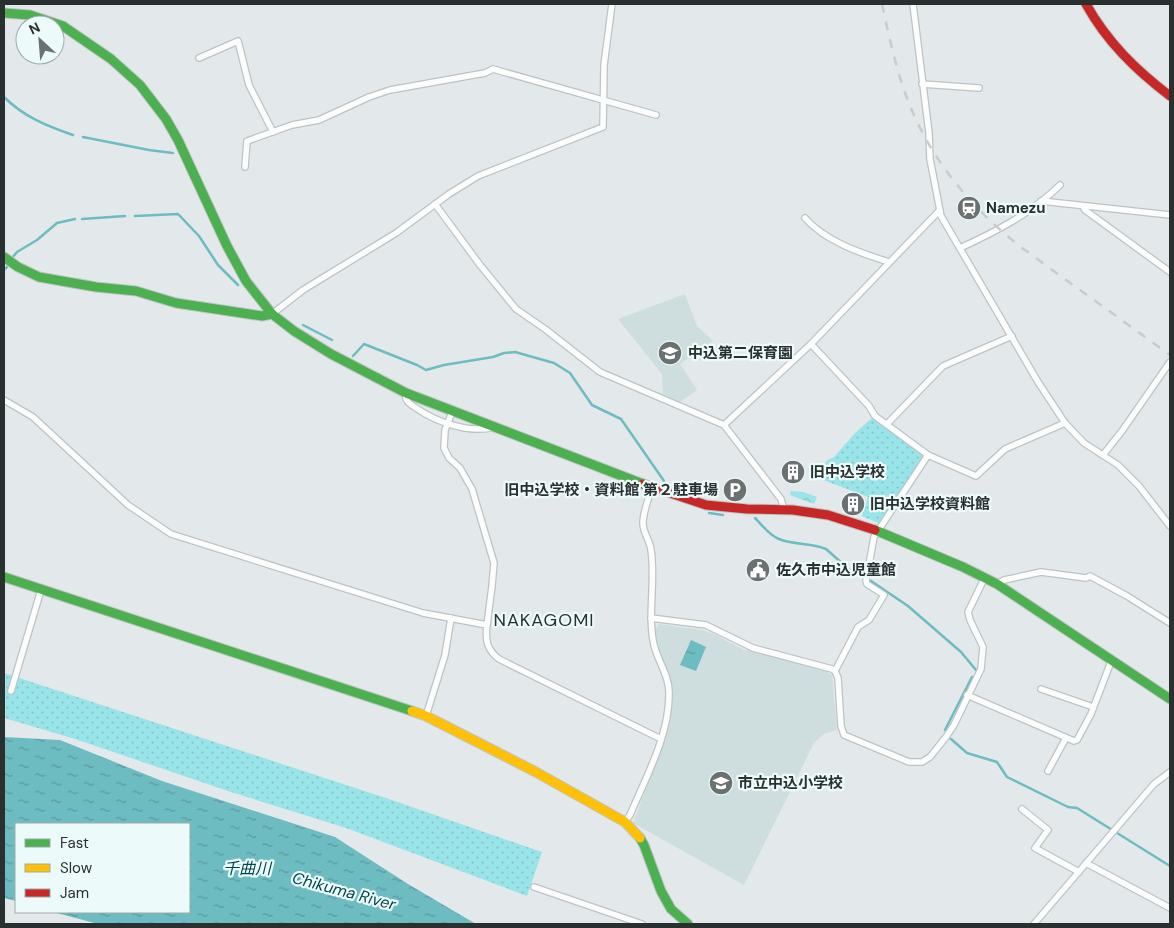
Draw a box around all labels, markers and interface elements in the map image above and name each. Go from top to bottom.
north arrow [15,15,65,65]
text: N [26,18,43,39]
station icon: Namezu [956,195,982,221]
place label: Namezu [986,198,1045,218]
school or university icon: 中込第二保育園 [657,340,683,366]
place label: 中込第二保育園 [688,343,793,363]
building icon: 旧中込学校 [780,459,806,485]
place label: 旧中込学校 [810,462,885,482]
parking icon: 旧中込学校・資料館 第２駐車場 [722,477,748,503]
place label: 旧中込学校・資料館 第２駐車場 [504,480,718,500]
building icon: 旧中込学校資料館 [840,491,866,517]
place label: 旧中込学校資料館 [870,494,990,514]
public building icon: 佐久市中込児童館 [745,557,771,583]
place label: 佐久市中込児童館 [776,560,896,580]
district label: NAKAGOMI [493,608,595,632]
school or university icon: 市立中込小学校 [708,770,734,796]
place label: 市立中込小学校 [738,773,843,793]
legend [15,823,190,913]
text: Fast [60,833,89,853]
text: Slow [60,858,93,878]
water label: 千曲川 [223,858,273,879]
water label: Chikuma River [290,867,399,915]
text: Jam [60,883,89,903]

